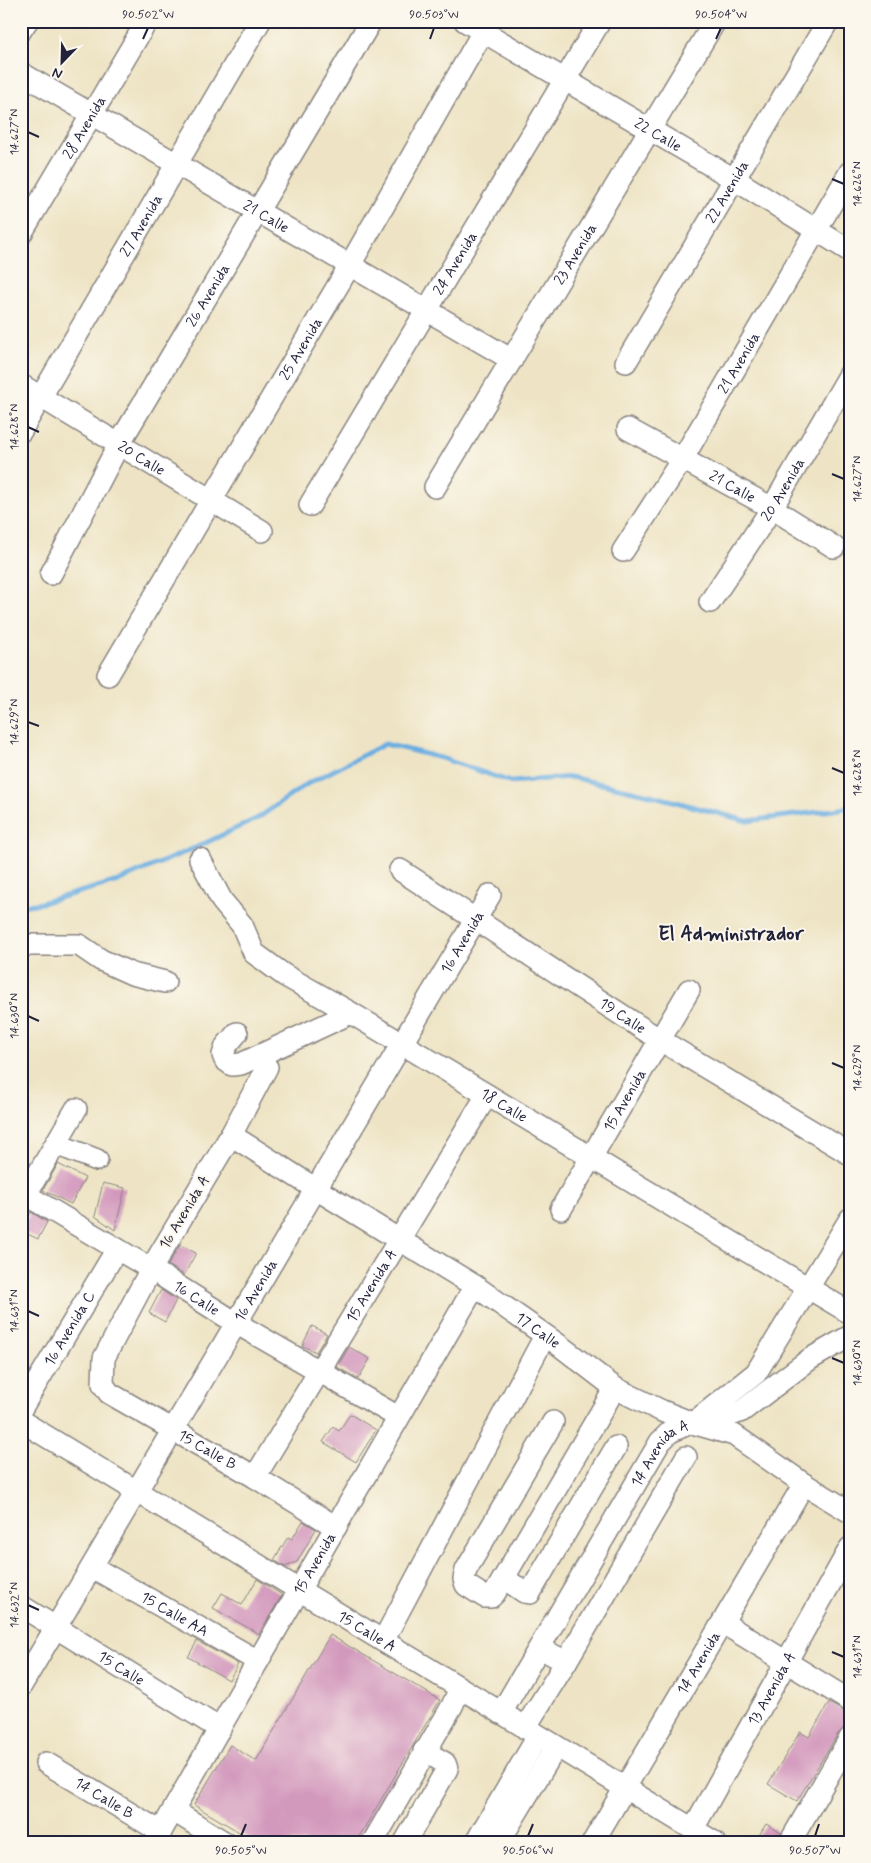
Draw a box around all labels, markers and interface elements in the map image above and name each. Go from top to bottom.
text: 90.502°W [122,7,174,23]
text: 90.503°W [409,7,459,23]
text: 90.504°W [695,7,747,23]
north arrow [38,38,88,88]
text: N [50,63,65,83]
street label: 28 Avenida [59,92,112,163]
text: 14.627°N [7,109,23,155]
street label: 22 Calle [630,114,685,157]
street label: 22 Avenida [701,157,754,227]
text: 14.626°N [850,161,866,207]
street label: 27 Avenida [116,191,168,261]
street label: 21 Calle [239,196,293,239]
street label: 23 Avenida [550,220,602,289]
street label: 24 Avenida [429,228,483,299]
street label: 26 Avenida [182,260,235,331]
street label: 25 Avenida [275,314,328,384]
street label: 21 Avenida [714,328,765,398]
text: 14.628°N [7,404,23,450]
street label: 20 Calle [114,437,169,481]
street label: 20 Avenida [757,454,810,526]
text: 14.627°N [850,456,866,502]
street label: 21 Calle [705,466,759,508]
text: 14.629°N [7,699,23,745]
text: 14.628°N [850,750,866,796]
street label: 16 Avenida [437,907,489,977]
district label: El Administrador [658,921,805,948]
text: 14.630°N [7,993,23,1039]
street label: 19 Calle [595,994,650,1039]
text: 14.629°N [850,1045,866,1091]
street label: 15 Avenida [599,1066,652,1136]
street label: 18 Calle [476,1084,531,1128]
street label: 16 Avenida A [155,1172,215,1253]
street label: 15 Avenida A [342,1246,402,1327]
street label: 16 Avenida [230,1256,283,1326]
street label: 16 Calle [169,1277,223,1321]
street label: 16 Avenida C [40,1287,101,1370]
text: 14.631°N [7,1289,23,1333]
street label: 17 Calle [511,1308,564,1354]
text: 14.630°N [850,1340,866,1386]
street label: 14 Avenida A [627,1416,692,1491]
street label: 15 Calle B [174,1426,240,1475]
street label: 15 Avenida [289,1529,341,1599]
text: 14.632°N [7,1582,23,1628]
street label: 15 Calle AA [137,1588,212,1642]
street label: 15 Calle A [334,1607,400,1658]
street label: 14 Avenida [673,1628,726,1699]
text: 14.631°N [850,1635,866,1679]
street label: 15 Calle [94,1647,148,1691]
street label: 13 Avenida A [744,1649,801,1729]
street label: 14 Calle B [70,1773,137,1824]
text: 90.505°W [215,1843,267,1859]
text: 90.506°W [503,1843,553,1859]
text: 90.507°W [789,1843,841,1859]

